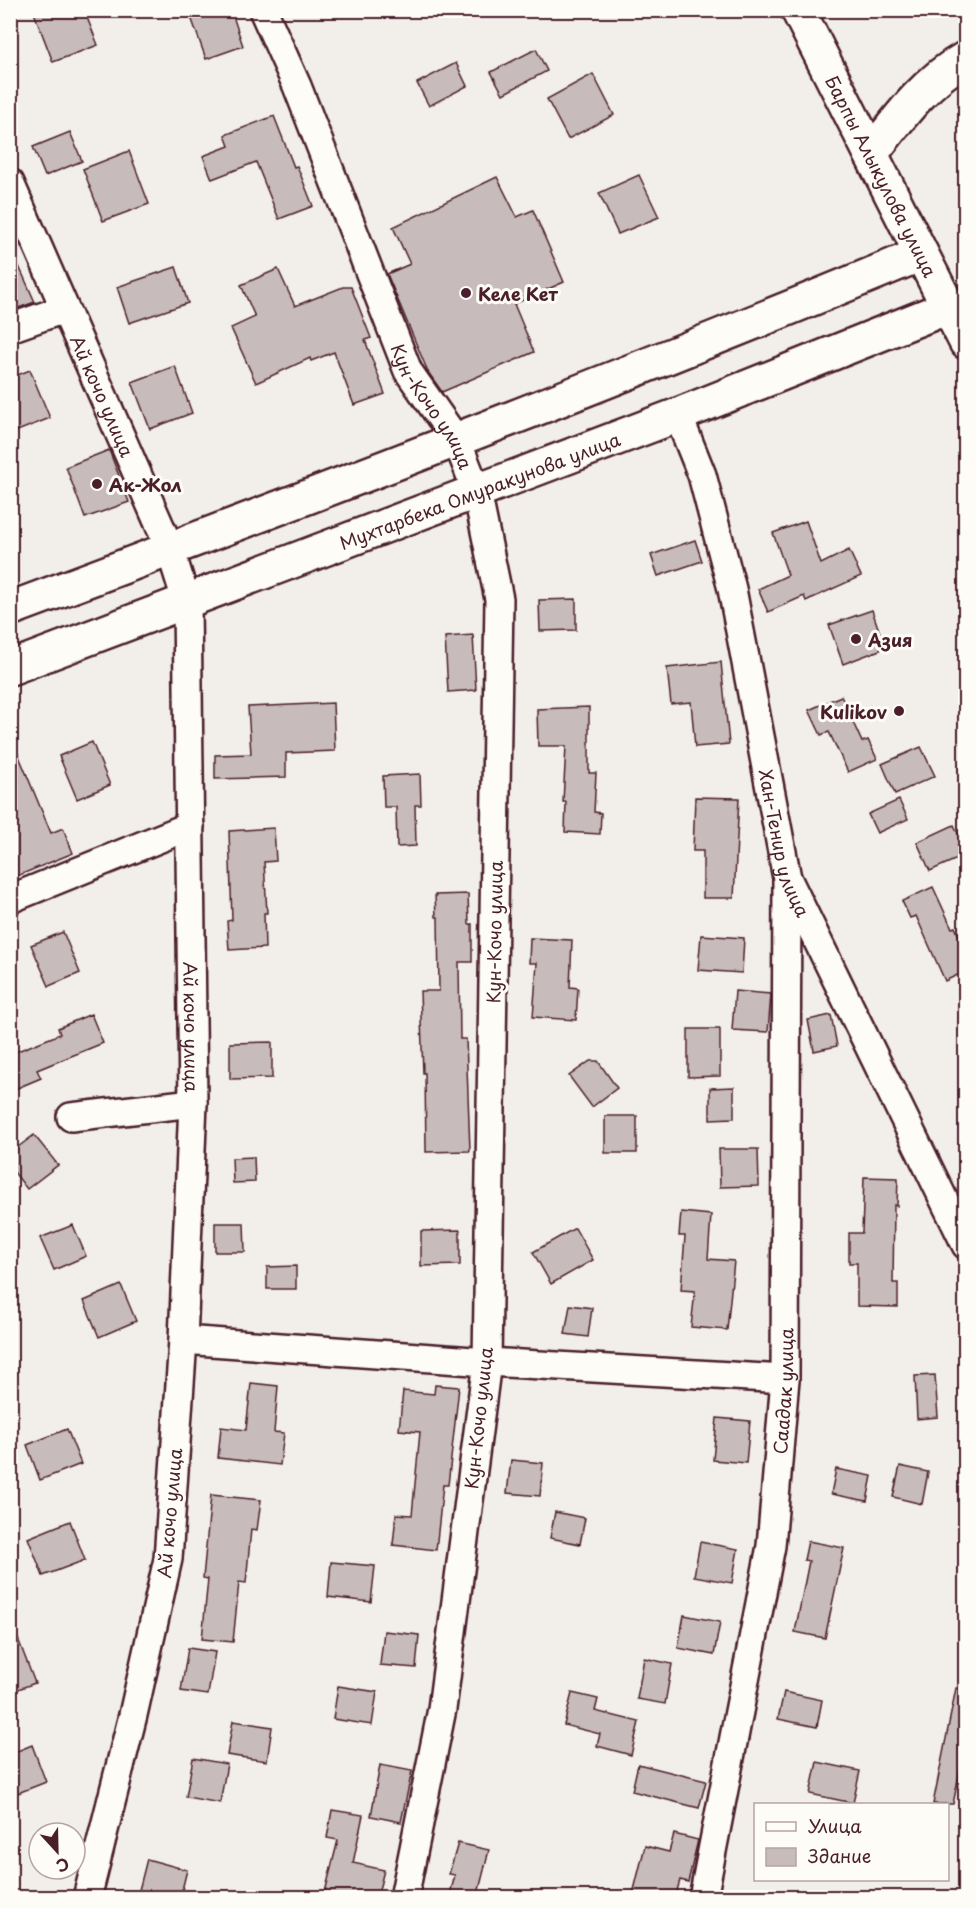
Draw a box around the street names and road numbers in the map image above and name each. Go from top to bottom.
street label: Барпы Алыкулова улица [820,70,945,282]
street label: Ай кочо улица [64,330,142,461]
street label: Кун-Кочо улица [385,339,480,473]
street label: Мухтарбека Омуракунова улица [335,424,624,556]
street label: Хан-Тенир улица [753,767,818,922]
street label: Кун-Кочо улица [479,860,509,1004]
street label: Ай кочо улица [178,961,206,1093]
street label: Саадак улица [765,1327,799,1455]
street label: Кун-Кочо улица [457,1345,499,1490]
street label: Ай кочо улица [150,1446,188,1579]

